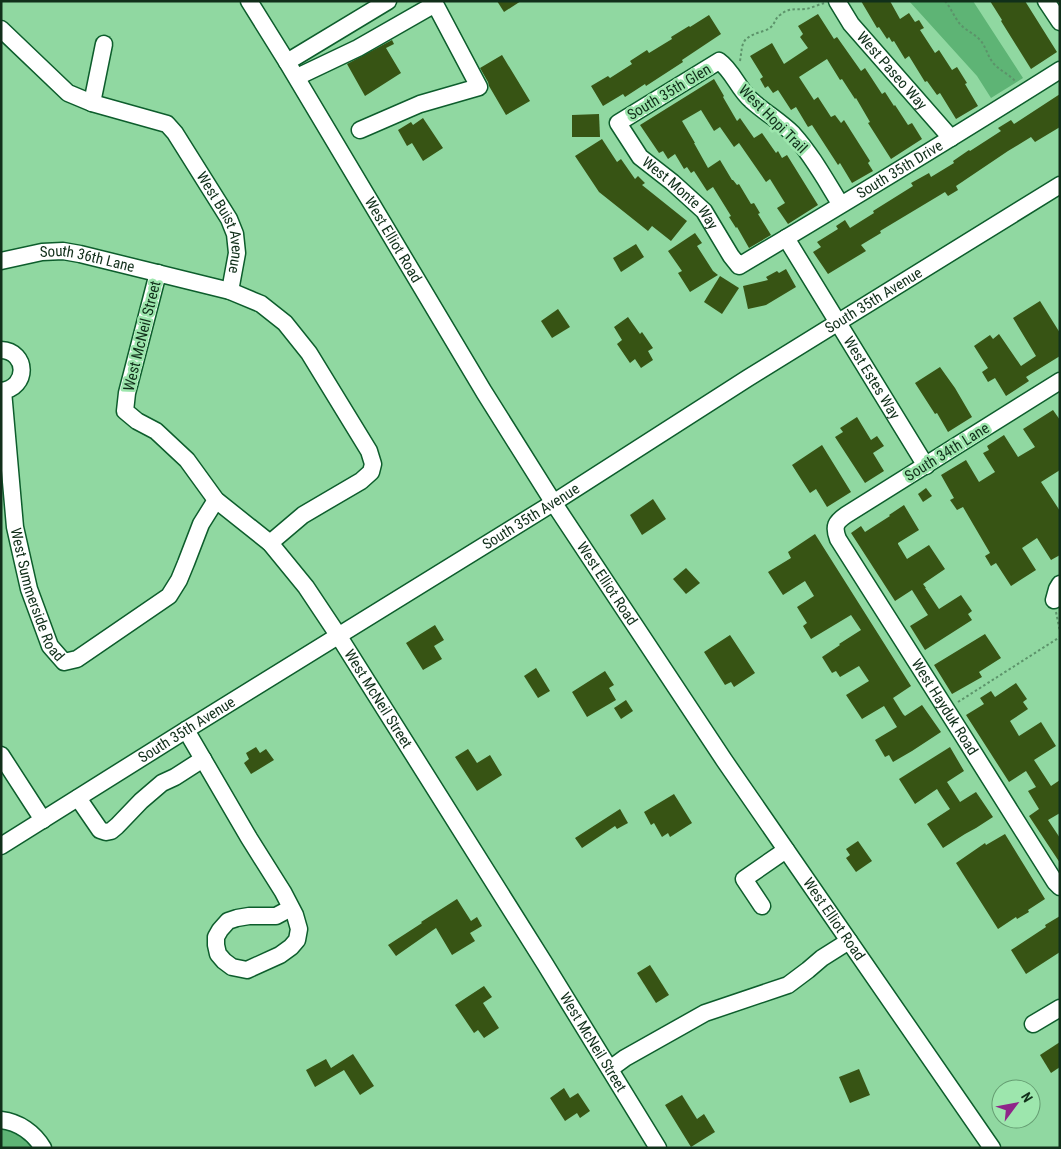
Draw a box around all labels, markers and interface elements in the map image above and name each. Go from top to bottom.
street label: West Paseo Way [853,28,931,113]
street label: South 35th Glen [624,60,714,124]
street label: West Hopi Trail [735,81,811,157]
street label: South 35th Drive [853,136,946,203]
street label: West Monte Way [639,153,722,233]
street label: West Buist Avenue [193,168,246,275]
street label: West Elliot Road [361,194,426,286]
street label: South 36th Lane [39,242,136,276]
street label: South 35th Avenue [822,264,925,337]
street label: West McNeil Street [120,279,164,393]
street label: West Estes Way [840,333,904,422]
street label: South 34th Lane [901,419,993,485]
street label: South 35th Avenue [479,479,583,553]
street label: West Summerside Road [6,526,68,665]
street label: West Elliot Road [573,538,641,629]
street label: West McNeil Street [340,646,416,752]
street label: West Hayduk Road [908,656,982,759]
street label: South 35th Avenue [135,693,238,767]
street label: West Elliot Road [799,874,869,964]
street label: West McNeil Street [556,989,630,1095]
north arrow [991,1079,1041,1129]
text: N [1018,1089,1036,1105]

